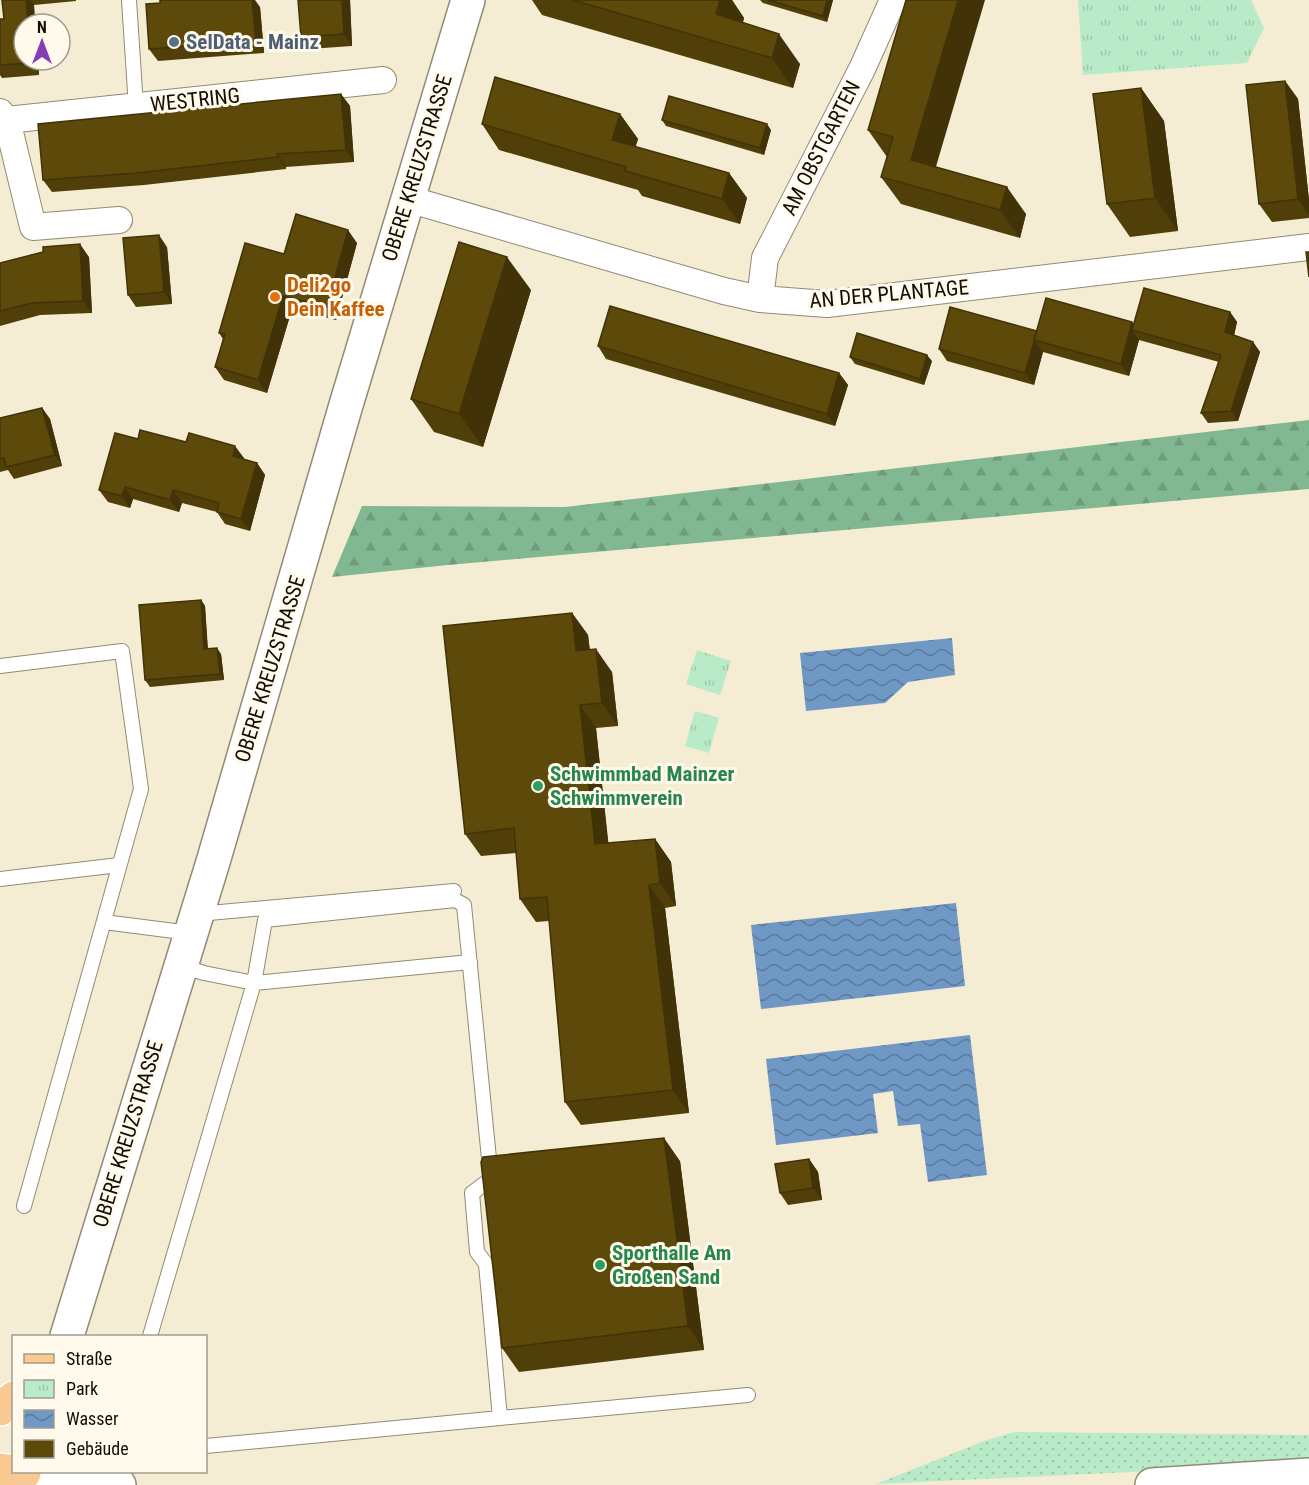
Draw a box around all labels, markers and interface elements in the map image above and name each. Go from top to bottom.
north arrow [12,12,72,72]
text: N [37,18,47,37]
place label: SelData - Mainz [186,30,319,54]
marker: SelData - Mainz [167,35,181,49]
street label: OBERE KREUZSTRASSE [377,72,457,264]
street label: AM OBSTGARTEN [777,77,865,219]
street label: WESTRING [149,83,241,117]
place label: Deli2go Dein Kaffee [287,273,385,321]
street label: AN DER PLANTAGE [808,275,970,313]
marker: Deli2go Dein Kaffee [268,290,282,304]
street label: OBERE KREUZSTRASSE [230,573,310,765]
place label: Schwimmbad Mainzer Schwimmverein [550,762,734,810]
marker: Schwimmbad Mainzer Schwimmverein [531,779,545,793]
street label: OBERE KREUZSTRASSE [88,1038,168,1230]
place label: Sporthalle Am Großen Sand [612,1241,731,1289]
marker: Sporthalle Am Großen Sand [593,1258,607,1272]
legend [12,1335,207,1473]
text: Straße [66,1348,112,1369]
text: Park [66,1378,98,1399]
text: Wasser [66,1408,119,1429]
text: Gebäude [66,1438,129,1459]

